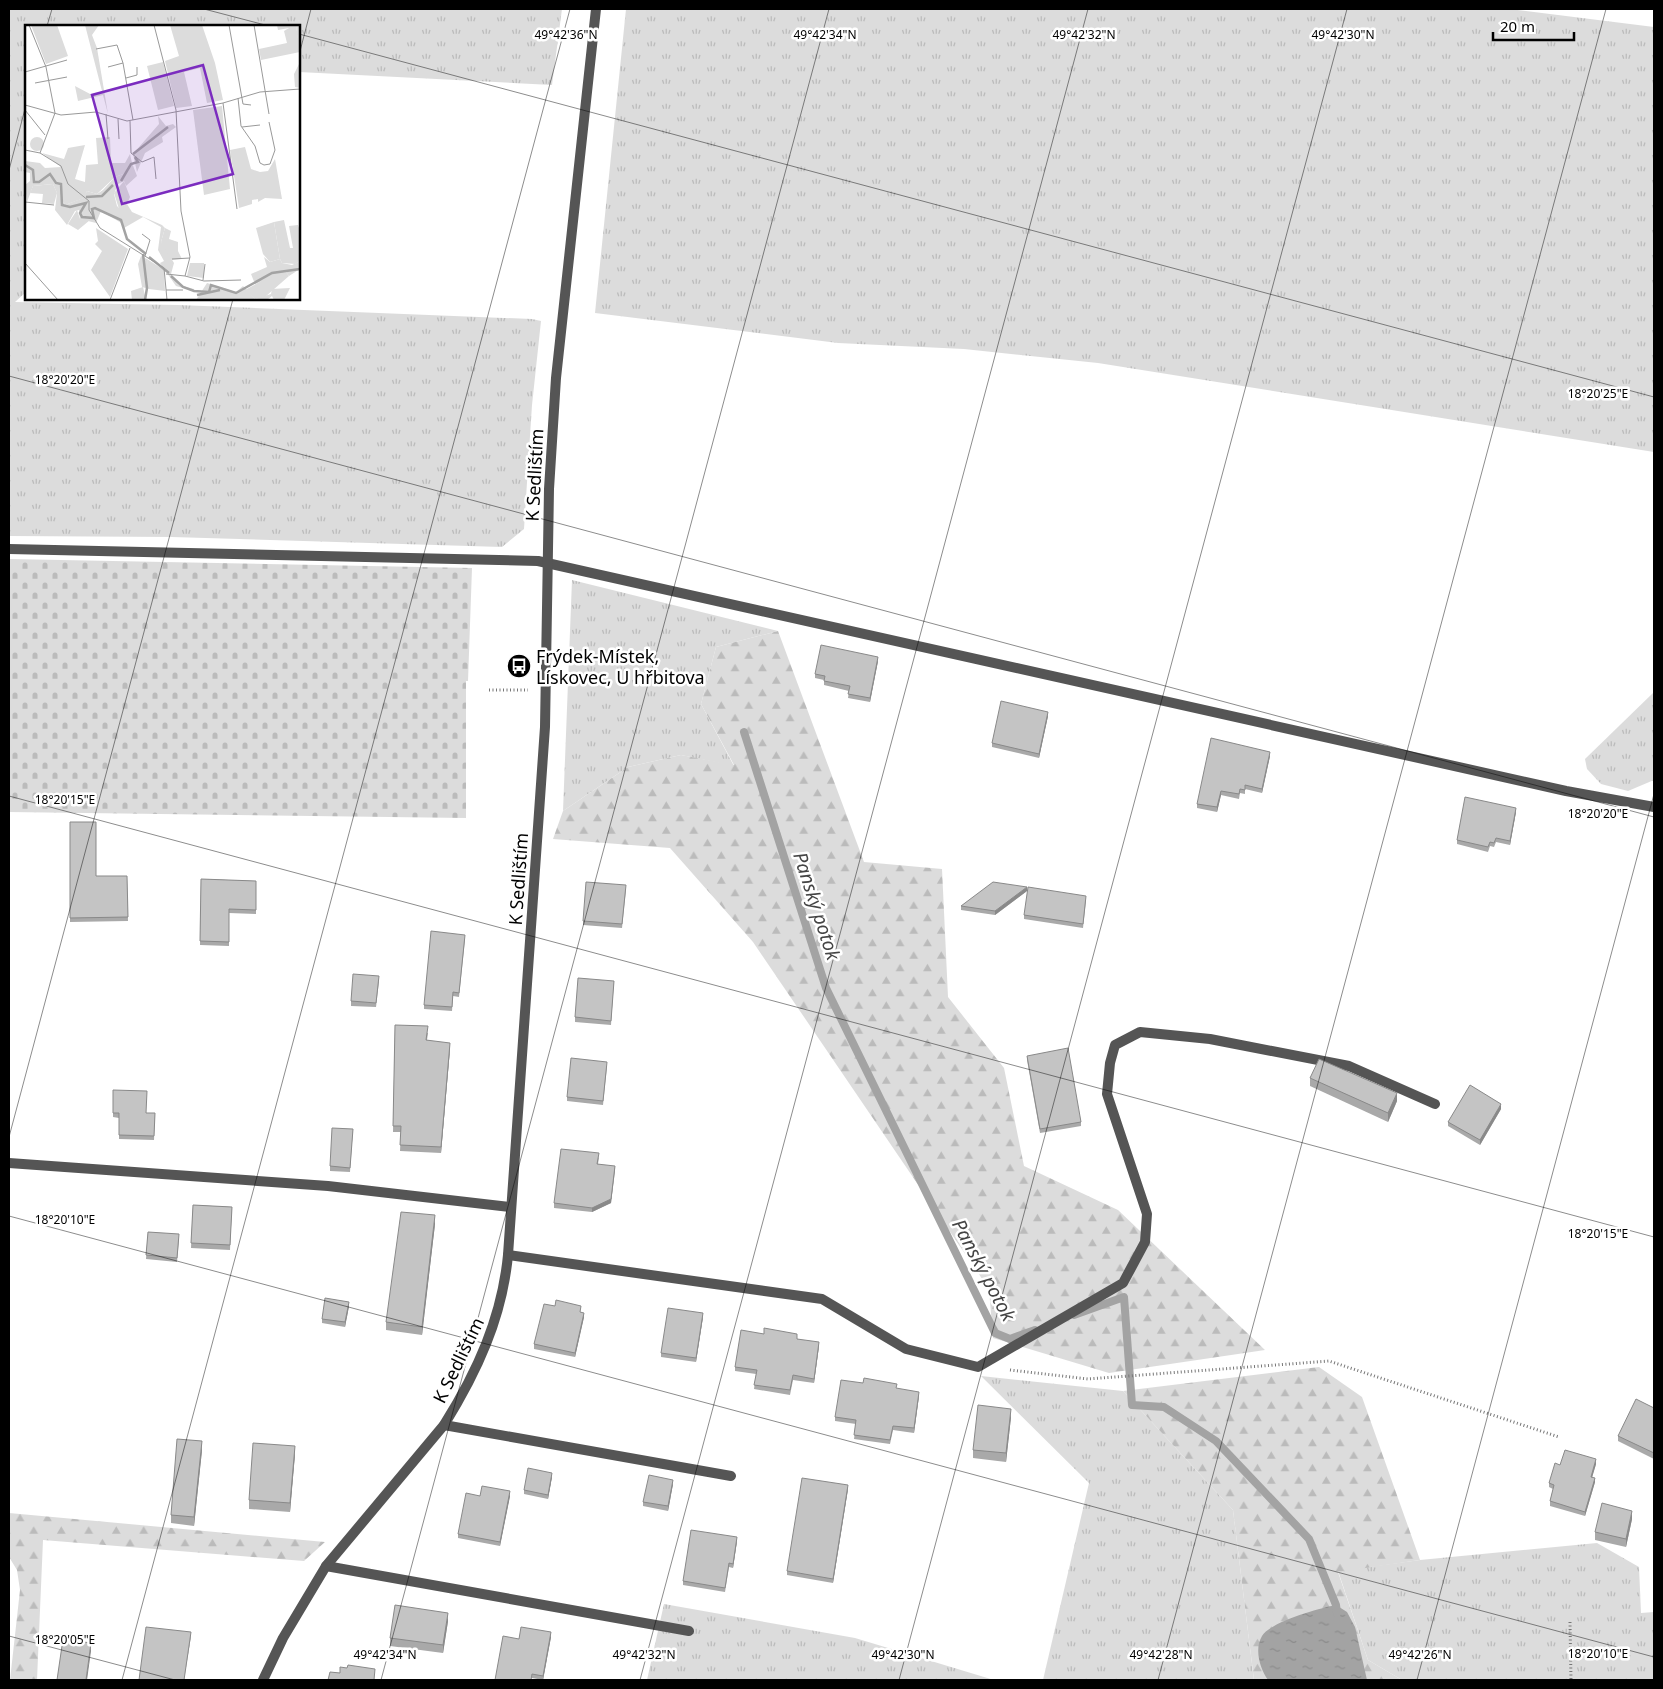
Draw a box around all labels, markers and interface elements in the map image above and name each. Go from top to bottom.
scale bar [1493,10,1574,42]
text: 20 m [1500,16,1535,36]
inset map [25,25,300,300]
text: 49°42'36"N [534,26,598,43]
text: 49°42'34"N [793,26,857,43]
text: 49°42'32"N [1052,26,1116,43]
text: 49°42'30"N [1311,26,1375,43]
text: 18°20'20"E [35,371,95,388]
text: 18°20'25"E [1568,385,1628,402]
street label: K Sedlištím [520,428,548,522]
place label: Frýdek-Místek, Lískovec, U hřbitova [536,644,705,689]
bus stop icon: Frýdek-Místek, Lískovec, U hřbitova [506,653,532,679]
text: 18°20'15"E [35,791,95,808]
text: 18°20'20"E [1568,805,1628,822]
street label: K Sedlištím [503,832,533,926]
water label: Panský potok [787,849,847,964]
text: 18°20'10"E [35,1211,95,1228]
water label: Panský potok [946,1214,1022,1326]
text: 18°20'15"E [1568,1225,1628,1242]
street label: K Sedlištím [427,1313,489,1407]
text: 18°20'05"E [35,1631,95,1648]
text: 18°20'10"E [1568,1645,1628,1662]
text: 49°42'34"N [353,1646,417,1663]
text: 49°42'32"N [612,1646,676,1663]
text: 49°42'30"N [871,1646,935,1663]
text: 49°42'28"N [1129,1646,1193,1663]
text: 49°42'26"N [1388,1646,1452,1663]

